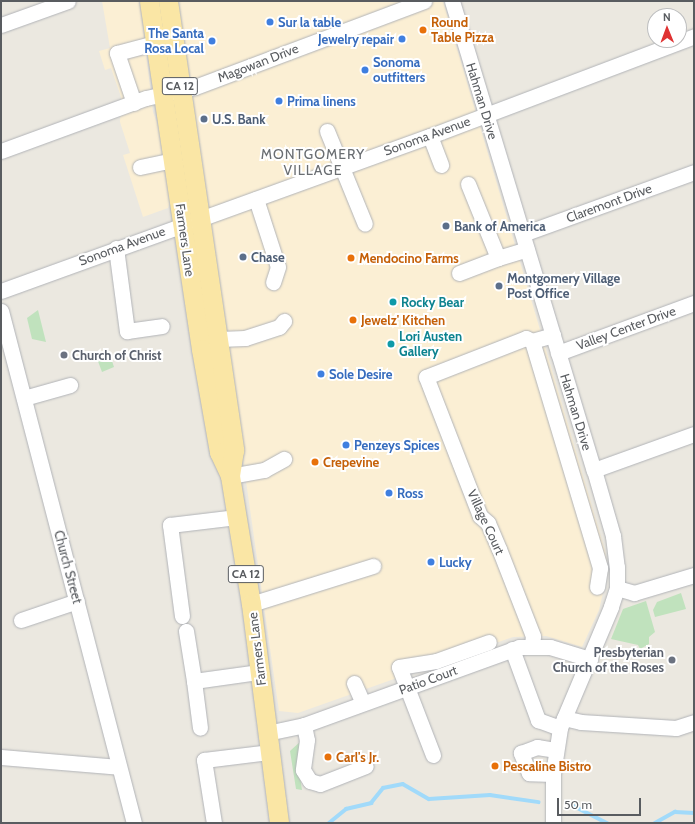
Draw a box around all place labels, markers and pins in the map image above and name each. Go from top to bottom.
place label: Sur la table [278,14,341,30]
place label: Round Table Pizza [431,15,494,46]
marker: Sur la table [265,17,275,27]
marker: Round Table Pizza [418,25,428,35]
place label: The Santa Rosa Local [144,26,204,57]
place label: Jewelry repair [318,31,394,47]
marker: Jewelry repair [397,34,407,44]
marker: The Santa Rosa Local [207,36,217,46]
place label: Sonoma outfitters [373,55,425,86]
marker: Sonoma outfitters [360,65,370,75]
place label: Prima linens [287,93,356,109]
marker: Prima linens [274,96,284,106]
place label: U.S. Bank [212,111,266,127]
marker: U.S. Bank [199,114,209,124]
place label: Bank of America [454,218,546,234]
marker: Bank of America [441,221,451,231]
place label: Chase [251,249,285,265]
place label: Mendocino Farms [359,250,459,266]
marker: Chase [238,252,248,262]
marker: Mendocino Farms [346,253,356,263]
place label: Montgomery Village Post Office [507,271,620,302]
marker: Montgomery Village Post Office [494,281,504,291]
place label: Rocky Bear [401,294,464,310]
marker: Rocky Bear [388,297,398,307]
place label: Jewelz' Kitchen [361,312,445,328]
marker: Jewelz' Kitchen [348,315,358,325]
place label: Lori Austen Gallery [399,329,462,360]
marker: Lori Austen Gallery [386,339,396,349]
place label: Church of Christ [72,347,162,363]
marker: Church of Christ [59,350,69,360]
place label: Sole Desire [329,366,392,382]
marker: Sole Desire [316,369,326,379]
place label: Penzeys Spices [354,437,440,453]
marker: Penzeys Spices [341,440,351,450]
place label: Crepevine [323,454,379,470]
marker: Crepevine [310,457,320,467]
place label: Ross [397,485,423,501]
marker: Ross [384,488,394,498]
place label: Lucky [439,554,472,570]
marker: Lucky [426,557,436,567]
place label: Presbyterian Church of the Roses [553,645,664,676]
marker: Presbyterian Church of the Roses [667,655,677,665]
place label: Carl's Jr. [336,749,379,765]
marker: Carl's Jr. [323,752,333,762]
place label: Pescaline Bistro [503,758,591,774]
marker: Pescaline Bistro [490,761,500,771]

